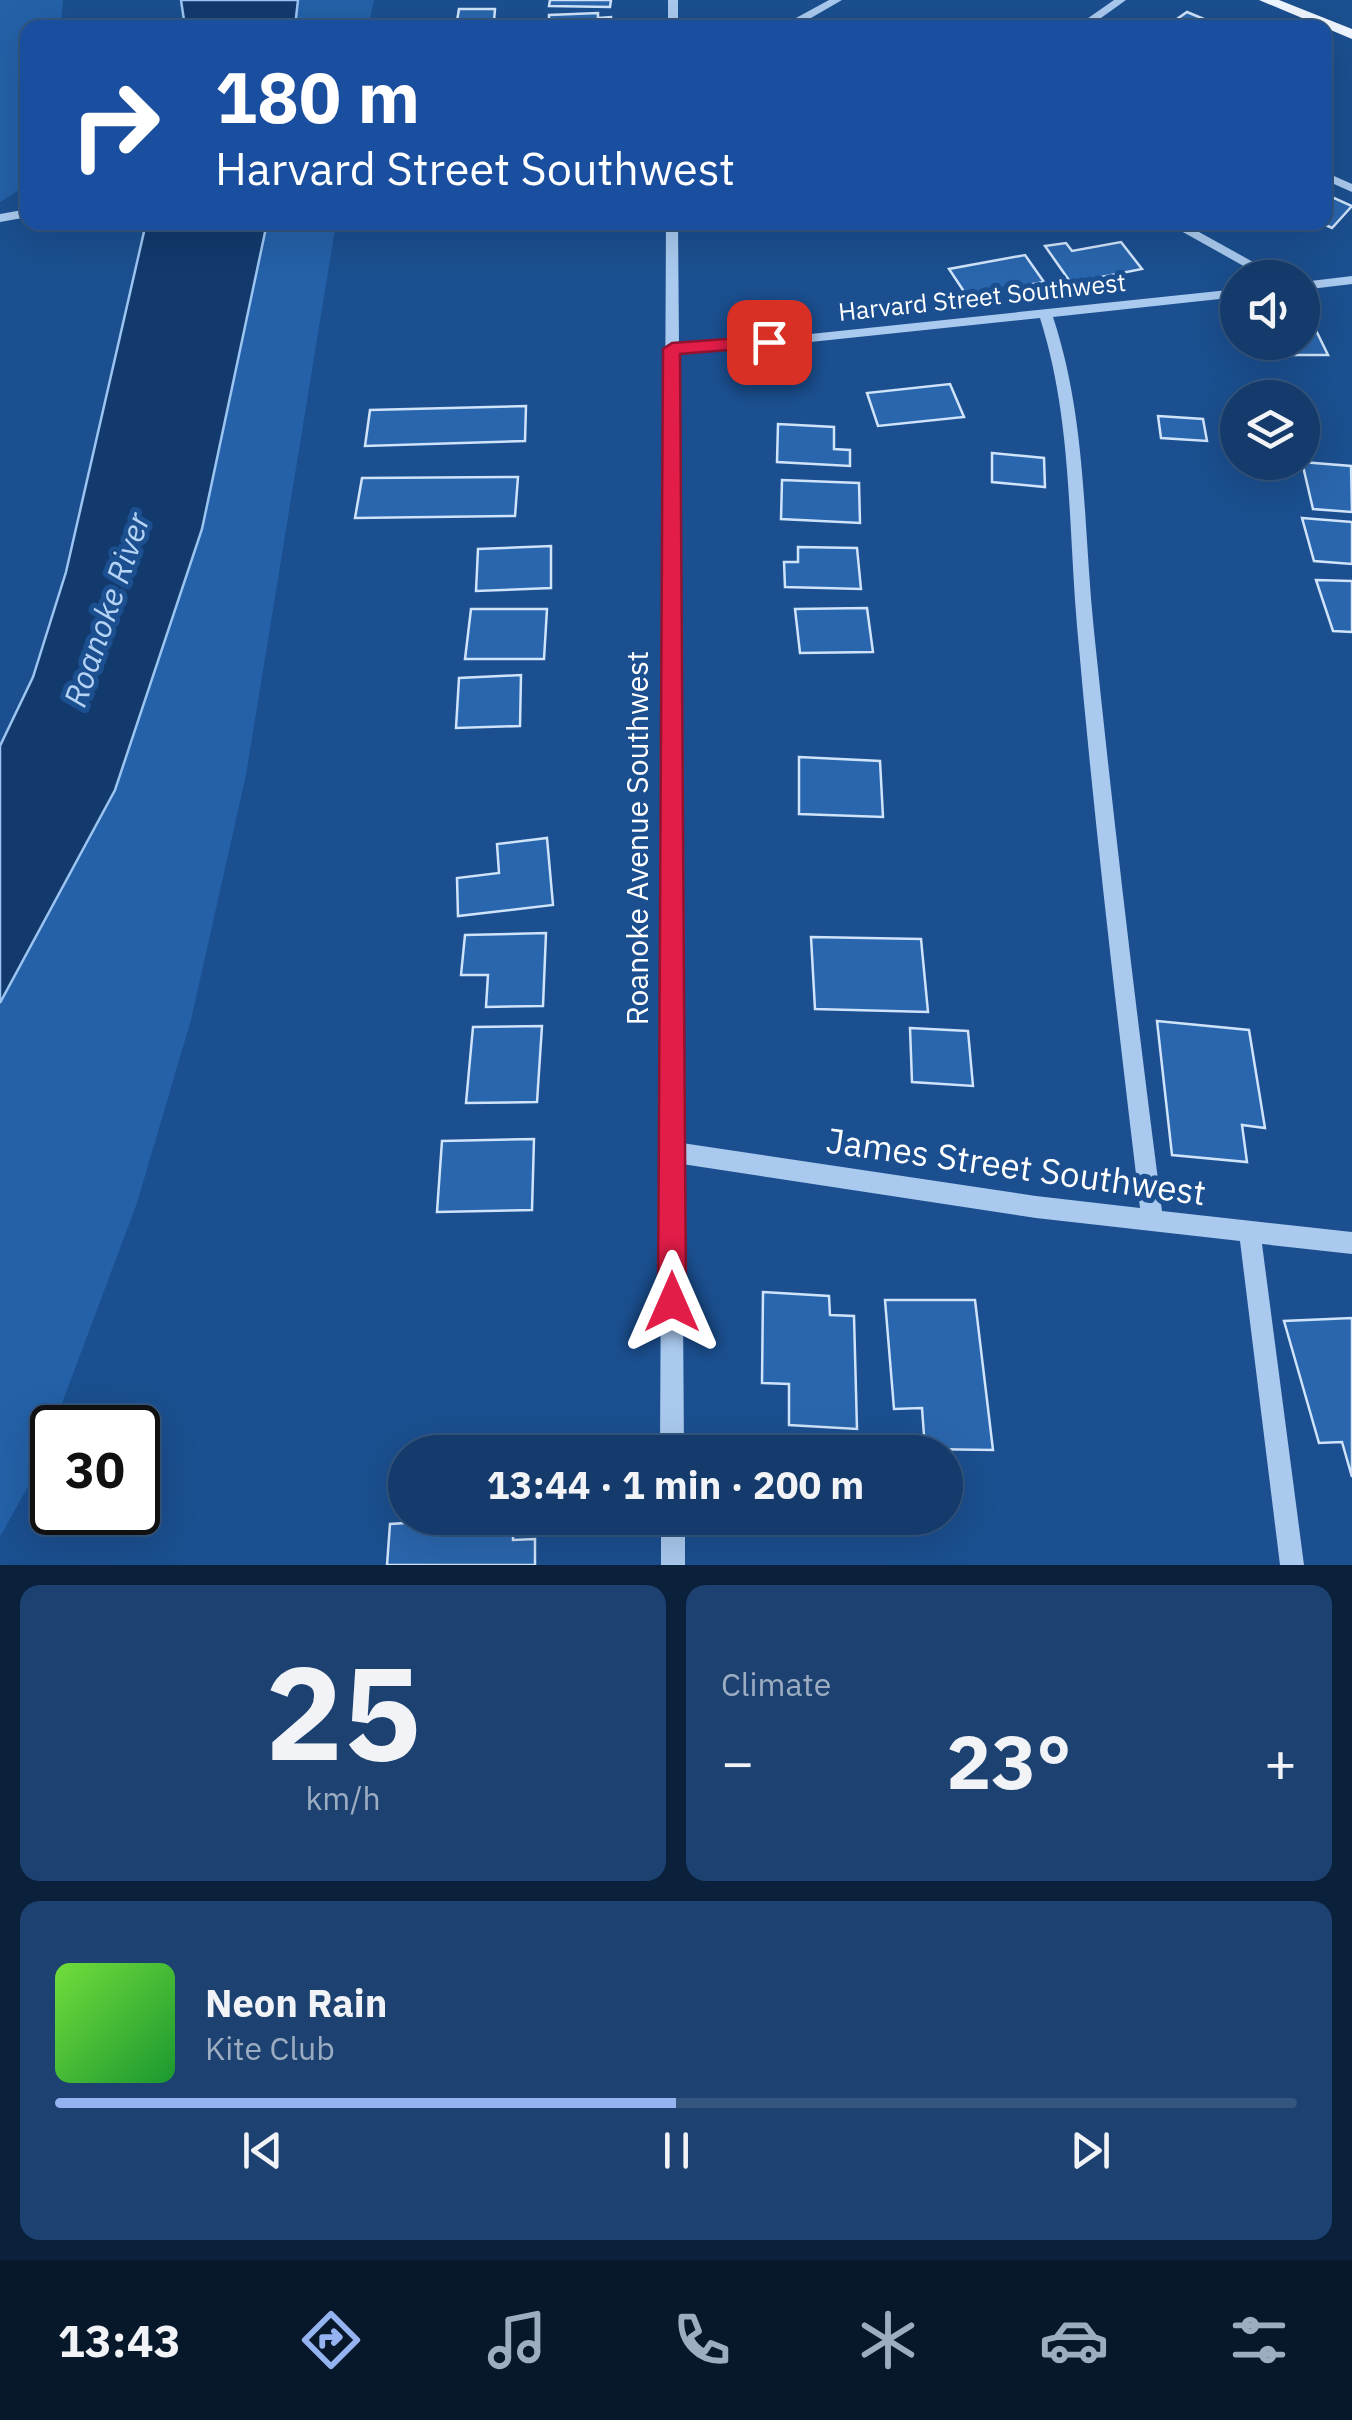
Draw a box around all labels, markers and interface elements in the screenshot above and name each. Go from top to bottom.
text: 180 m [215,51,420,142]
icon: right [50,60,180,190]
text: Harvard Street Southwest [215,139,735,197]
map controls [1220,260,1320,480]
button: sound [1220,260,1320,360]
street label: Harvard Street Southwest [837,265,1127,328]
pin [727,300,812,385]
icon: arrive [742,315,797,370]
button: layers [1220,380,1320,480]
water label: Roanoke River [53,506,159,712]
street label: Roanoke Avenue Southwest [617,651,656,1025]
street label: James Street Southwest [823,1117,1209,1215]
position arrow [620,1250,724,1354]
speed limit sign: 30 [30,1405,160,1535]
text: 13:44 · 1 min · 200 m [487,1460,864,1509]
text: 25 [265,1627,421,1796]
text: Climate [721,1663,831,1705]
text: 23° [946,1712,1072,1810]
text: − [721,1726,754,1797]
text: + [1264,1726,1297,1797]
text: km/h [305,1777,381,1819]
text: Neon Rain [205,1978,387,2027]
text: Kite Club [205,2027,335,2069]
icon: previous [235,2123,290,2178]
icon: pause [649,2123,704,2178]
icon: next [1063,2123,1118,2178]
icon: directions [296,2305,366,2375]
icon: music [482,2305,552,2375]
icon: phone [667,2305,737,2375]
icon: climate [853,2305,923,2375]
icon: car [1039,2305,1109,2375]
icon: filters [1224,2305,1294,2375]
text: 13:43 [58,2311,181,2369]

